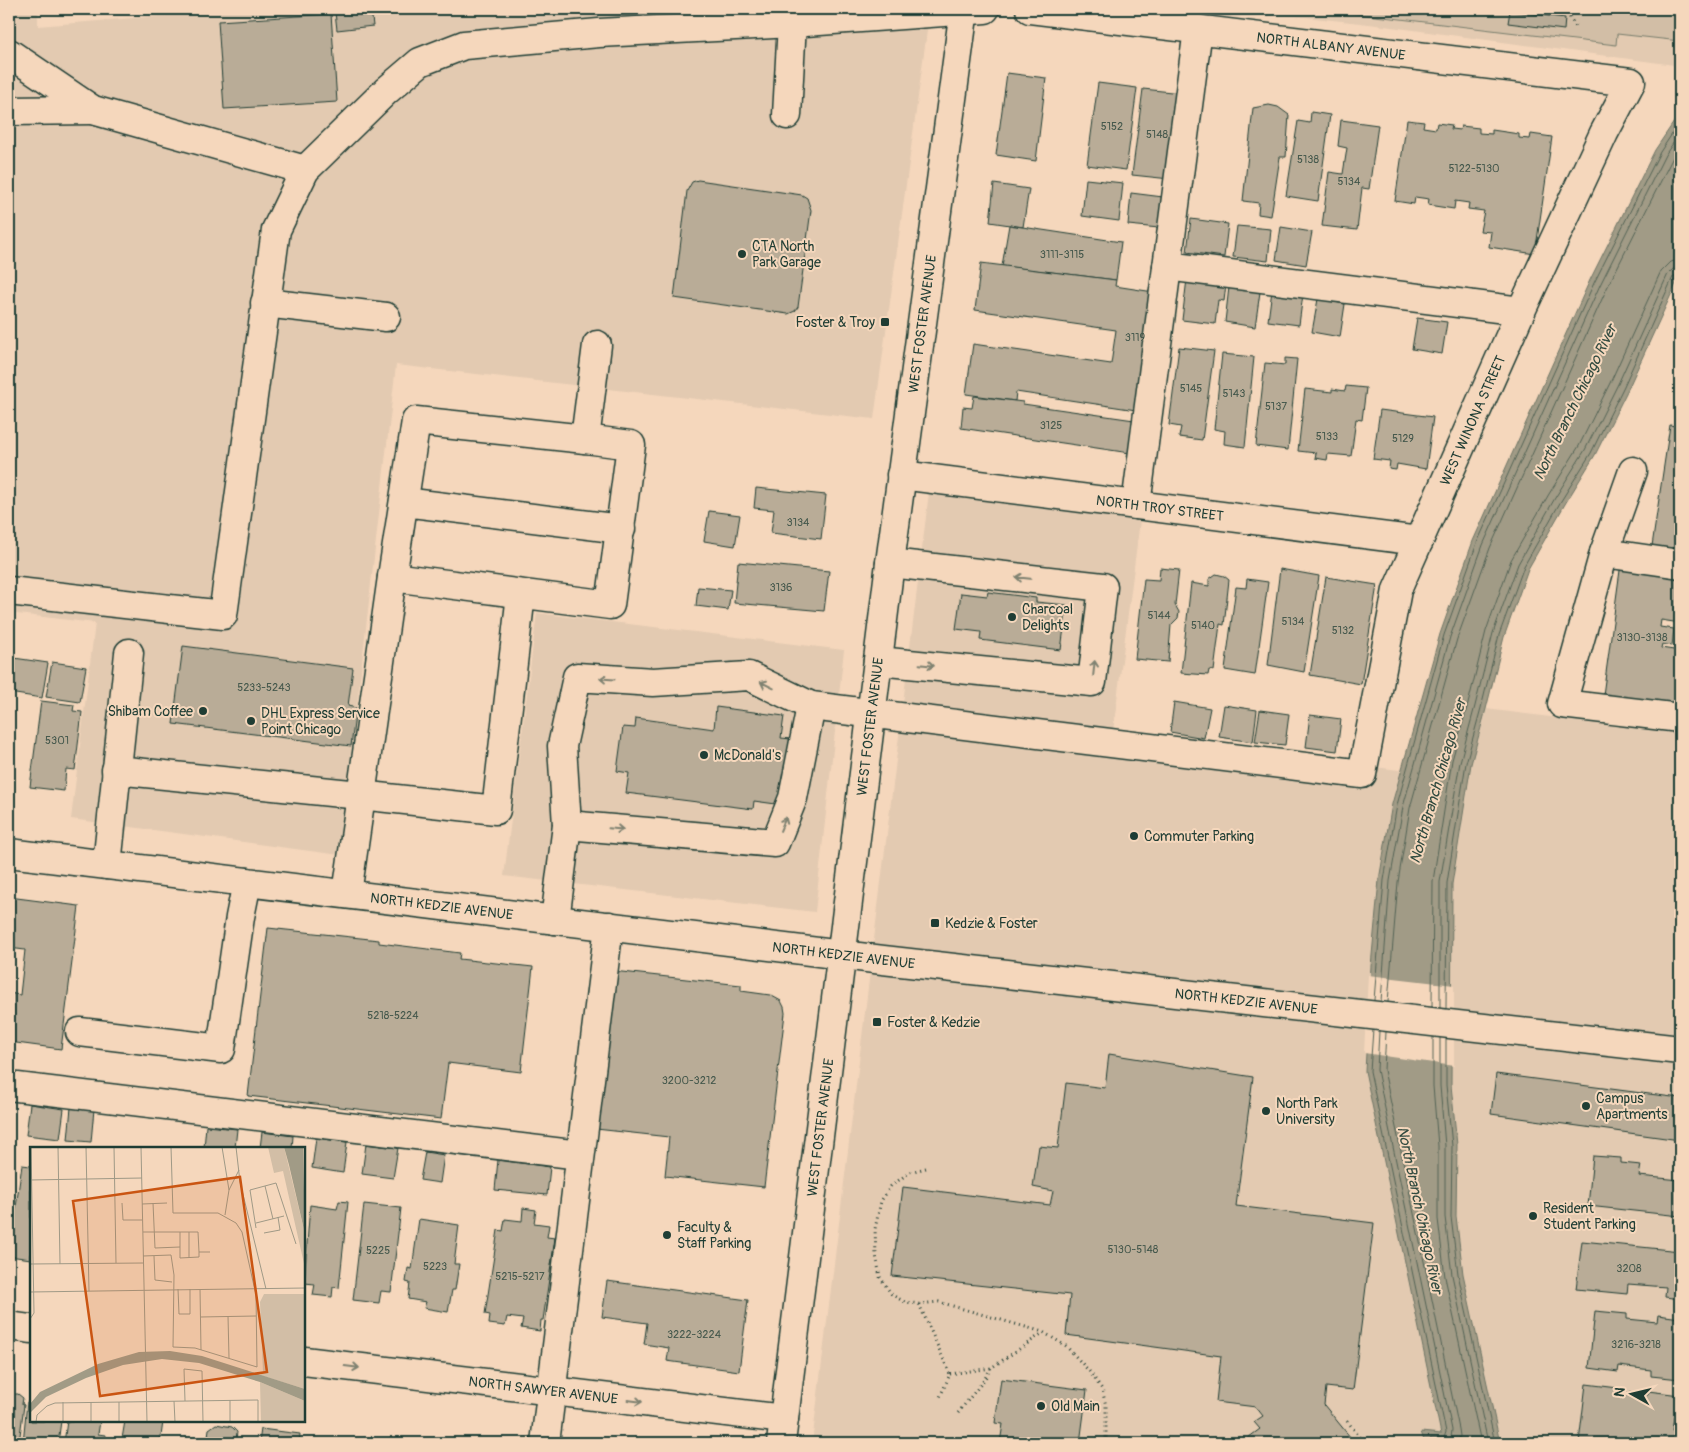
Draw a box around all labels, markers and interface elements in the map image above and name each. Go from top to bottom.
street label: NORTH ALBANY AVENUE [1255,29,1406,64]
house number: 5152 [1101,120,1123,133]
house number: 5148 [1146,128,1169,141]
house number: 5138 [1297,153,1319,166]
house number: 5122-5130 [1448,162,1500,175]
house number: 5134 [1338,175,1361,188]
place label: CTA North Park Garage [752,238,821,271]
marker: CTA North Park Garage [736,248,748,260]
house number: 3111-3115 [1040,248,1084,261]
street label: WEST FOSTER AVENUE [905,254,940,394]
place label: Foster & Troy [796,314,875,331]
marker: Foster & Troy [879,316,891,328]
water label: North Branch Chicago River [1530,320,1622,483]
house number: 3119 [1125,331,1146,344]
street label: WEST WINONA STREET [1437,353,1509,488]
house number: 5145 [1180,382,1202,395]
house number: 5143 [1223,387,1245,400]
house number: 5137 [1265,400,1287,413]
house number: 3125 [1040,419,1062,432]
house number: 5133 [1316,430,1338,443]
house number: 5129 [1392,432,1414,445]
street label: NORTH TROY STREET [1095,492,1225,525]
house number: 3134 [787,516,810,529]
one-way arrow [1015,573,1031,583]
house number: 3136 [770,581,792,594]
place label: Charcoal Delights [1022,601,1073,634]
house number: 5144 [1147,609,1171,622]
marker: Charcoal Delights [1006,611,1018,623]
house number: 5134 [1282,615,1305,628]
house number: 5140 [1191,619,1215,632]
house number: 5132 [1332,624,1354,637]
house number: 3130-3138 [1617,631,1668,644]
street label: WEST FOSTER AVENUE [853,656,887,797]
one-way arrow [918,661,934,670]
one-way arrow [1089,661,1099,677]
one-way arrow [599,675,615,684]
one-way arrow [760,680,775,689]
house number: 5233-5243 [237,681,291,694]
water label: North Branch Chicago River [1406,695,1472,866]
place label: Shibam Coffee [108,703,193,720]
marker: Shibam Coffee [197,705,209,717]
place label: DHL Express Service Point Chicago [261,705,380,738]
marker: DHL Express Service Point Chicago [245,715,257,727]
house number: 5301 [45,734,69,747]
place label: McDonald's [714,747,782,764]
marker: McDonald's [698,749,710,761]
one-way arrow [779,816,788,831]
one-way arrow [607,825,623,834]
place label: Commuter Parking [1144,828,1254,845]
marker: Commuter Parking [1128,830,1140,842]
street label: NORTH KEDZIE AVENUE [369,889,514,924]
place label: Kedzie & Foster [945,915,1038,932]
marker: Kedzie & Foster [929,917,941,929]
street label: NORTH KEDZIE AVENUE [771,939,916,973]
street label: NORTH KEDZIE AVENUE [1174,985,1319,1018]
house number: 5218-5224 [367,1009,419,1022]
place label: Foster & Kedzie [887,1014,980,1031]
marker: Foster & Kedzie [871,1016,883,1028]
street label: WEST FOSTER AVENUE [804,1057,838,1198]
house number: 3200-3212 [662,1074,716,1087]
place label: Campus Apartments [1596,1090,1668,1123]
place label: North Park University [1276,1095,1338,1128]
marker: Campus Apartments [1580,1100,1592,1112]
marker: North Park University [1260,1105,1272,1117]
water label: North Branch Chicago River [1392,1125,1447,1297]
inset map [30,1147,305,1422]
place label: Resident Student Parking [1543,1200,1636,1233]
marker: Resident Student Parking [1527,1210,1539,1222]
place label: Faculty & Staff Parking [677,1219,751,1252]
marker: Faculty & Staff Parking [661,1229,673,1241]
house number: 5130-5148 [1108,1243,1159,1256]
house number: 5225 [366,1244,390,1257]
house number: 5223 [423,1260,447,1273]
house number: 3208 [1616,1262,1642,1275]
house number: 5215-5217 [495,1270,545,1283]
house number: 3222-3224 [667,1328,722,1341]
house number: 3216-3218 [1611,1338,1661,1351]
one-way arrow [344,1362,360,1372]
north arrow [1606,1370,1656,1420]
street label: NORTH SAWYER AVENUE [468,1373,619,1408]
text: N [1611,1386,1629,1398]
one-way arrow [627,1396,643,1406]
place label: Old Main [1051,1398,1100,1415]
marker: Old Main [1035,1400,1047,1412]

